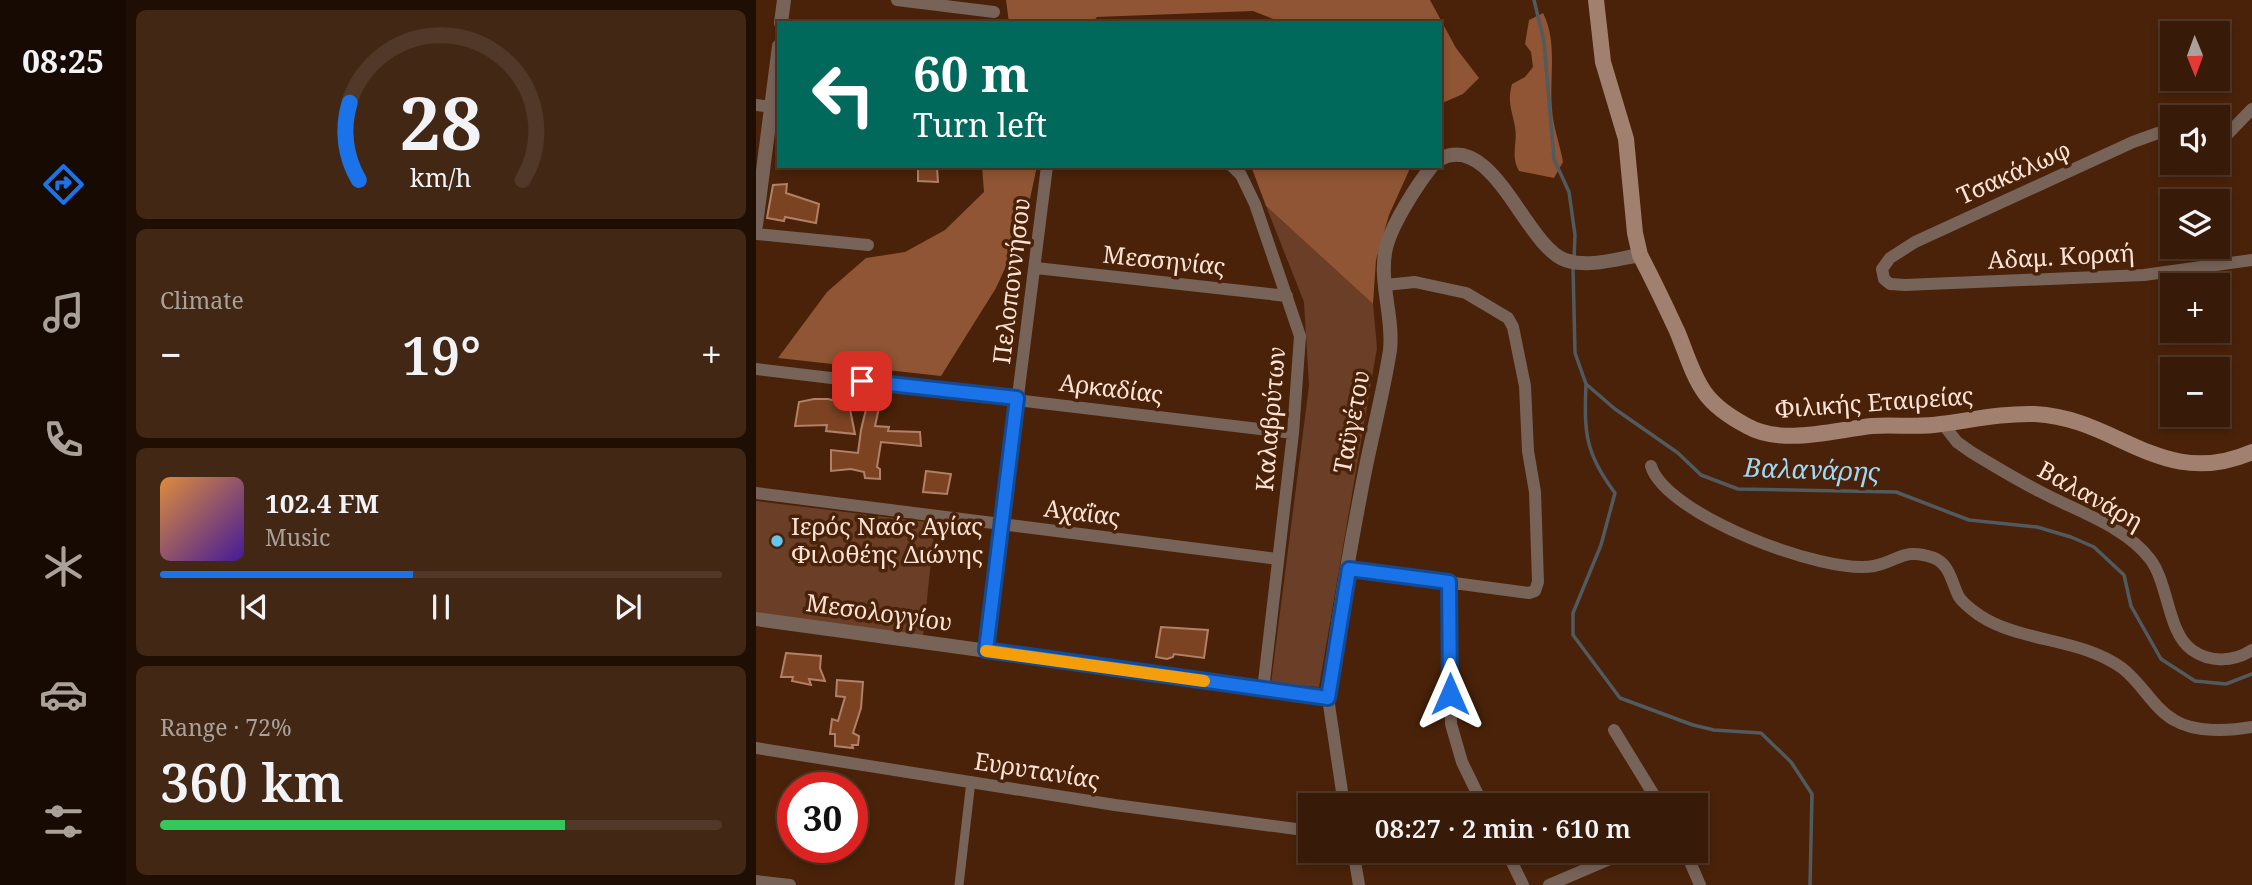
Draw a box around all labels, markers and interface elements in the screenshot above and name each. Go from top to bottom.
north arrow [2160,21,2230,91]
map controls [2160,21,2230,427]
text: 08:25 [22,39,104,82]
text: 60 m [913,40,1029,106]
icon: left [798,49,889,140]
text: 28 [400,73,482,172]
text: Turn left [913,103,1047,146]
button: sound [2160,105,2230,175]
street label: Τσακάλωφ [1951,132,2075,211]
icon: directions [39,160,88,209]
text: km/h [410,160,472,194]
button: layers [2160,189,2230,259]
street label: Πελοποννήσου [984,196,1037,366]
street label: Αδαμ. Κοραή [1987,235,2135,276]
street label: Μεσσηνίας [1101,237,1227,282]
button: + [2160,273,2230,343]
text: Climate [160,284,244,316]
icon: music [39,288,88,337]
text: 19° [402,319,481,390]
text: − [160,328,182,380]
text: + [701,328,722,380]
street label: Καλαβρύτων [1247,345,1292,493]
pin [832,351,892,411]
button: − [2160,357,2230,427]
icon: arrive [843,362,881,400]
street label: Αρκαδίας [1057,365,1165,410]
street label: Ταϋγέτου [1324,367,1377,476]
street label: Φιλικής Εταιρείας [1773,378,1974,425]
icon: phone [39,415,88,464]
water label: Βαλανάρης [1742,449,1881,489]
street label: Βαλανάρη [2032,452,2149,537]
text: 102.4 FM [265,485,379,521]
street label: Αχαΐας [1042,490,1122,533]
place label: Ιερός Ναός Αγίας Φιλοθέης Διώνης [791,509,983,570]
text: Music [265,521,330,553]
marker: Ιερός Ναός Αγίας Φιλοθέης Διώνης [769,533,785,549]
icon: climate [39,542,88,591]
street label: Μεσολογγίου [804,585,954,638]
icon: previous [235,588,273,626]
icon: pause [422,588,460,626]
icon: next [609,588,647,626]
position arrow [1413,657,1487,731]
icon: car [39,670,88,719]
text: Range · 72% [160,711,292,743]
street label: Ευρυτανίας [972,743,1102,796]
text: 360 km [160,746,344,817]
speed limit sign: 30 [777,772,868,863]
icon: filters [39,797,88,846]
text: 08:27 · 2 min · 610 m [1375,810,1631,846]

